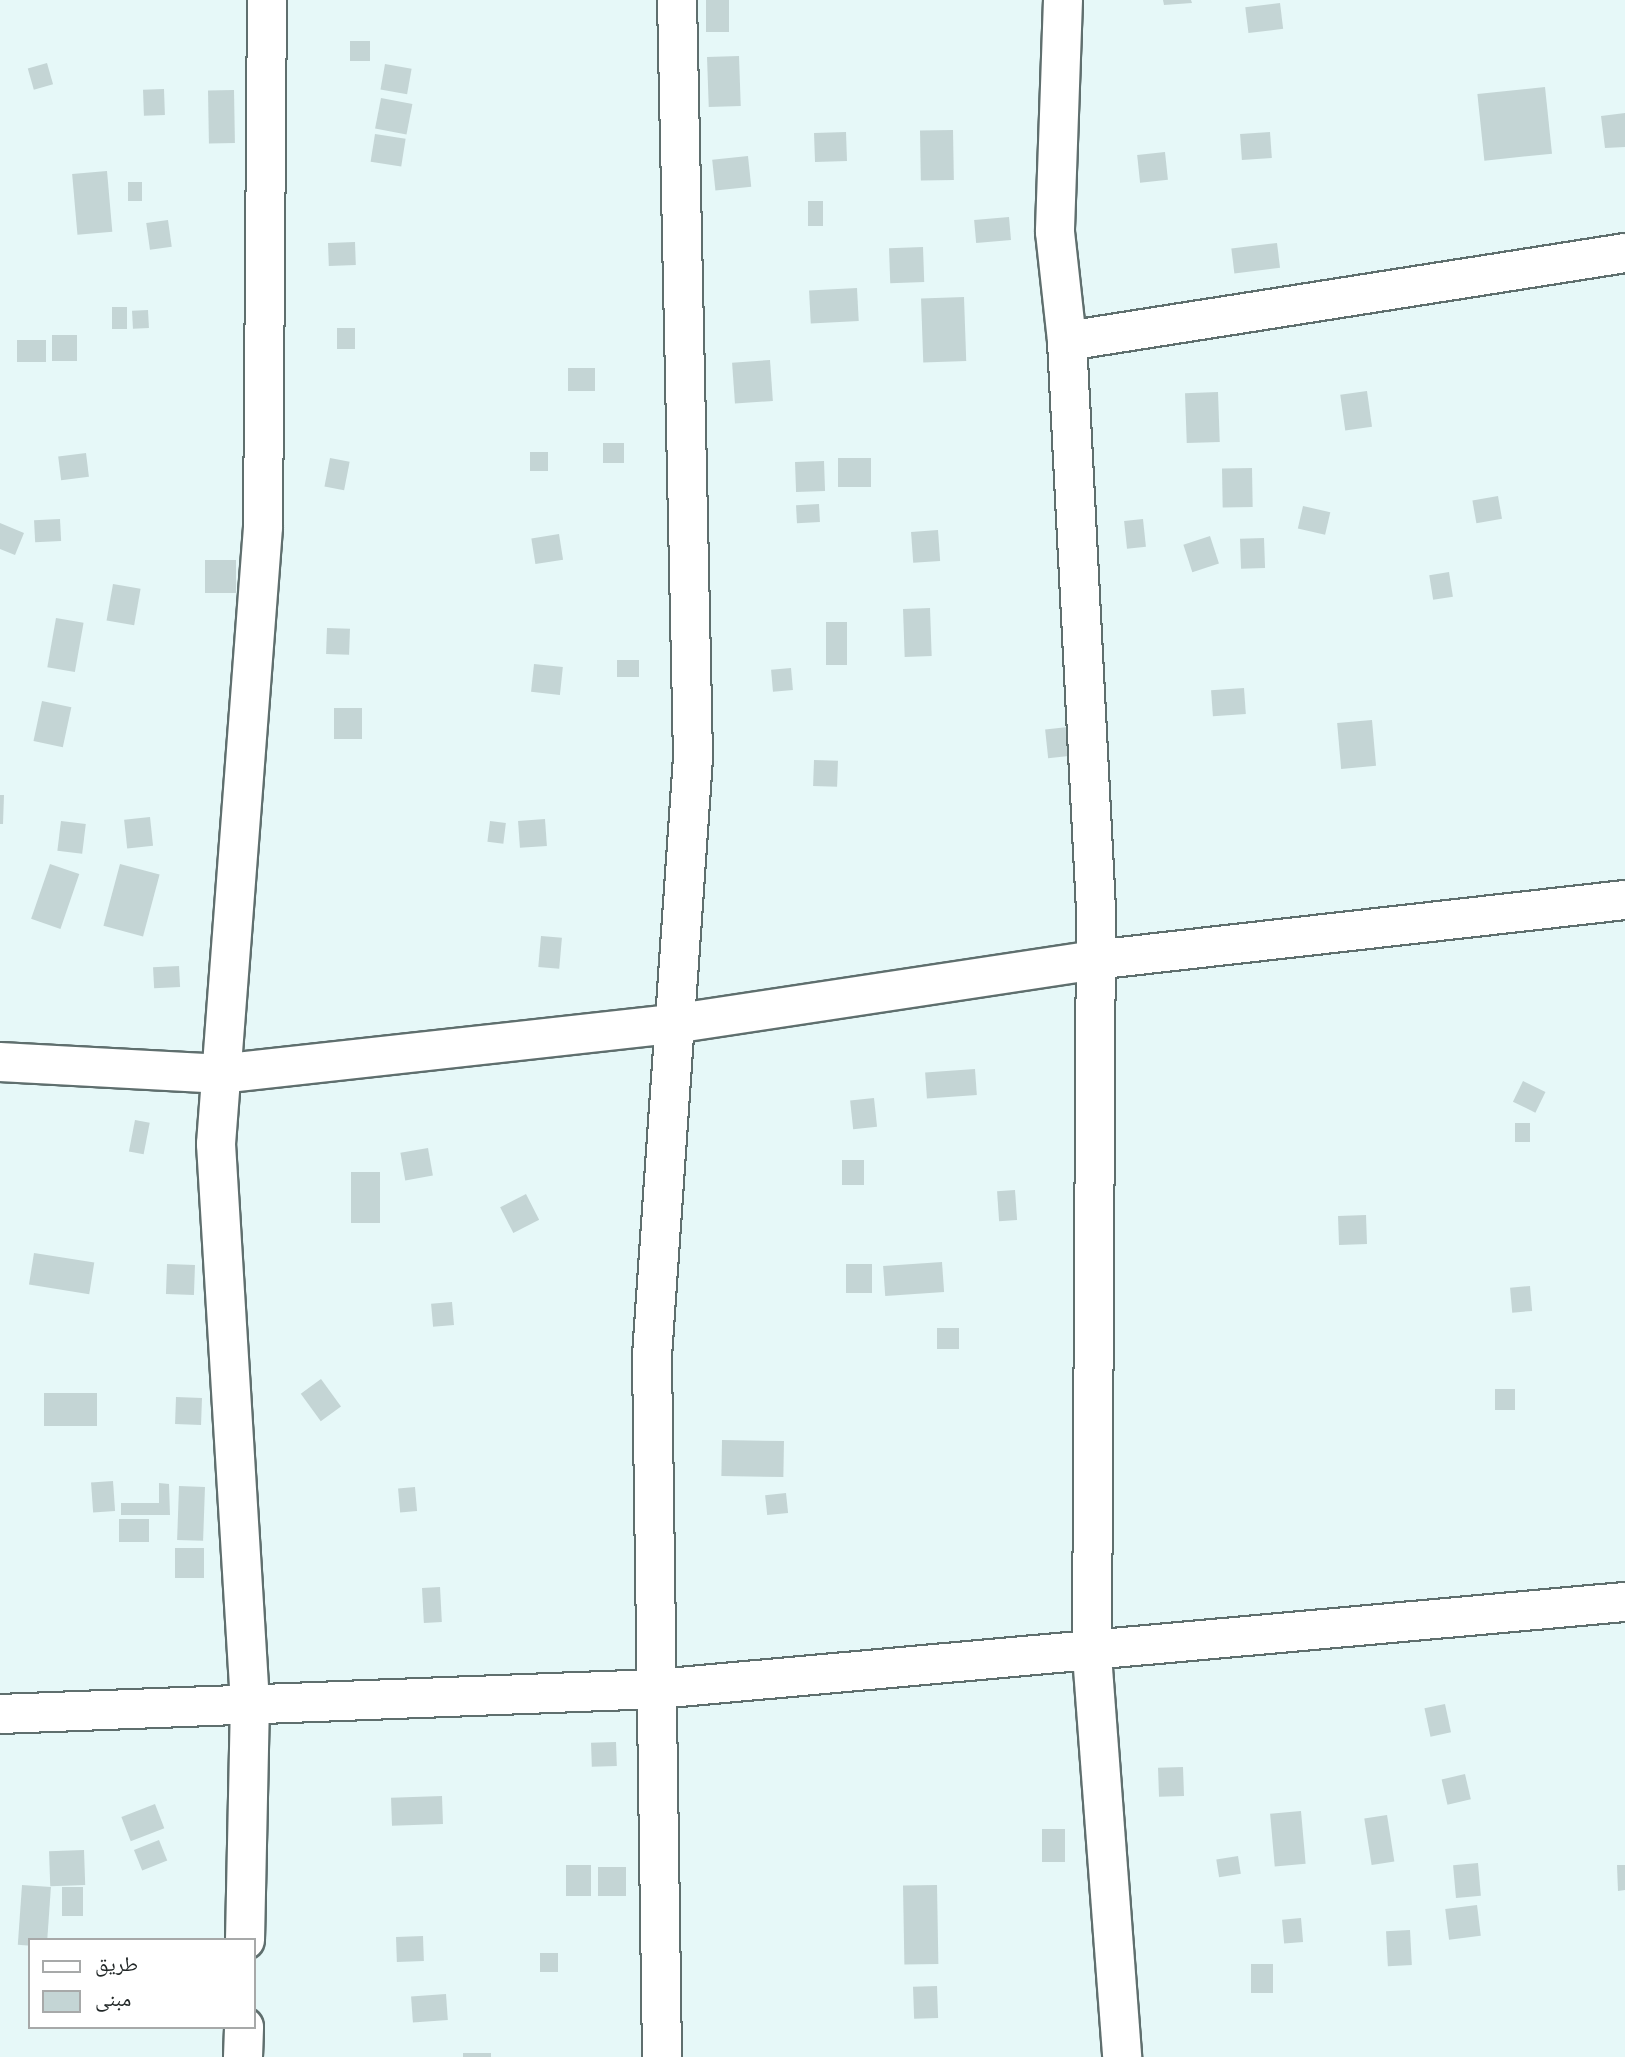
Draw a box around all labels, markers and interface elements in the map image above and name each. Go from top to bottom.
legend [28,1938,256,2029]
text: طريق [95,1950,138,1977]
text: مبنى [95,1985,131,2012]

